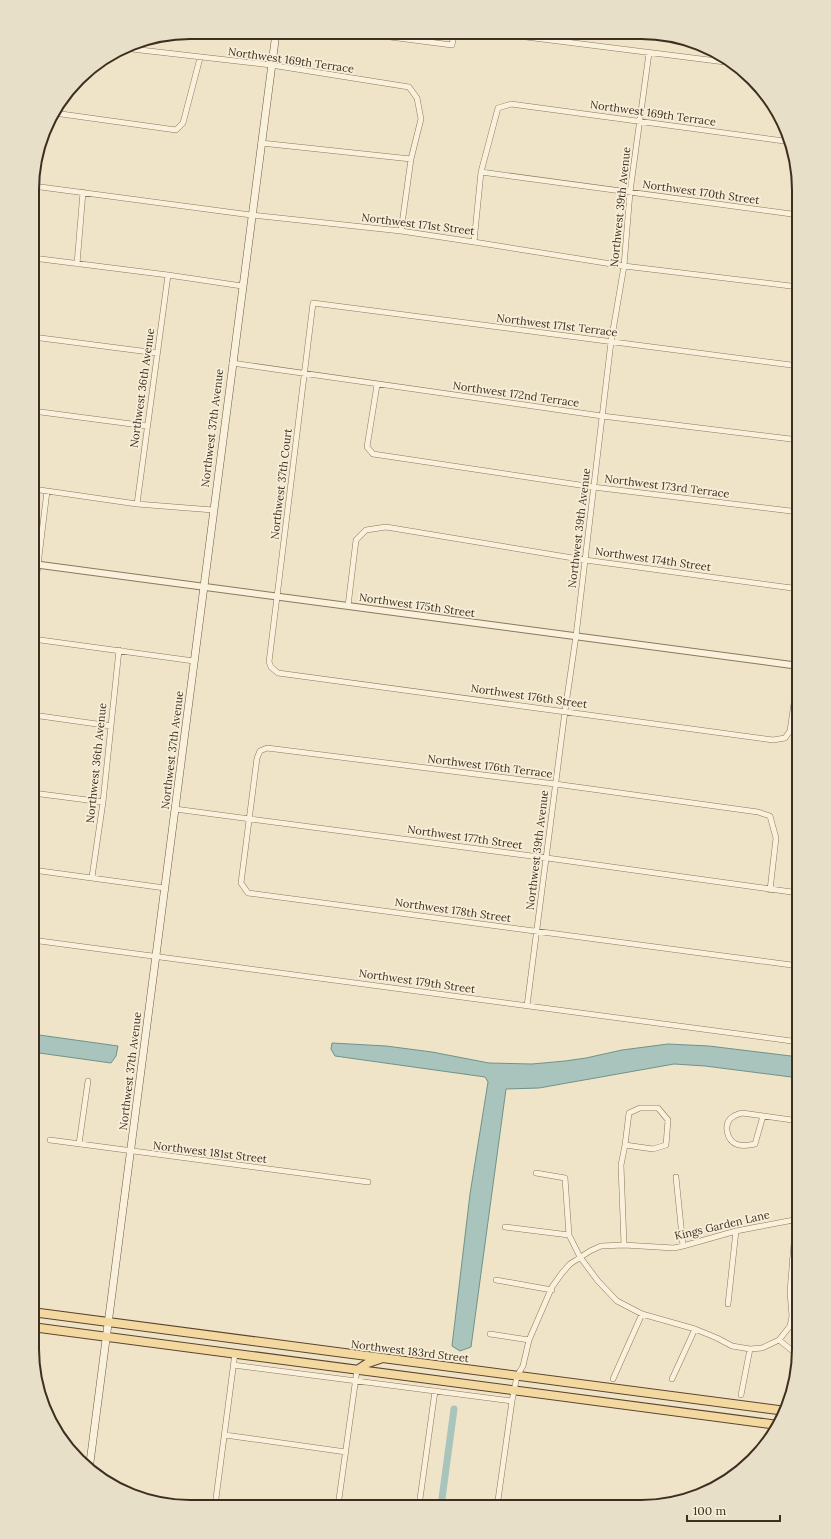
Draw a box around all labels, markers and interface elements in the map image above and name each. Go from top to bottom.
street label: Northwest 169th Terrace [227,44,355,76]
street label: Northwest 169th Terrace [589,97,717,129]
street label: Northwest 39th Avenue [607,146,633,268]
street label: Northwest 170th Street [642,177,761,207]
street label: Northwest 171st Street [361,210,476,238]
street label: Northwest 171st Terrace [496,311,618,339]
street label: Northwest 36th Avenue [127,327,157,449]
street label: Northwest 37th Avenue [198,368,226,488]
street label: Northwest 172nd Terrace [452,378,580,410]
street label: Northwest 37th Court [267,427,295,540]
street label: Northwest 39th Avenue [565,467,593,589]
street label: Northwest 173rd Terrace [604,471,730,501]
street label: Northwest 174th Street [594,544,713,574]
street label: Northwest 175th Street [358,590,477,620]
street label: Northwest 176th Street [470,681,589,711]
street label: Northwest 37th Avenue [158,690,186,810]
street label: Northwest 36th Avenue [83,702,109,824]
street label: Northwest 176th Terrace [427,751,553,781]
street label: Northwest 39th Avenue [523,789,551,911]
street label: Northwest 177th Street [406,822,524,852]
street label: Northwest 178th Street [394,895,513,925]
street label: Northwest 179th Street [358,966,477,996]
street label: Northwest 37th Avenue [116,1011,144,1131]
street label: Northwest 181st Street [152,1138,269,1166]
street label: Kings Garden Lane [673,1207,771,1243]
street label: Northwest 183rd Street [350,1337,471,1365]
scale bar [687,1497,780,1523]
text: 100 m [693,1503,726,1518]

